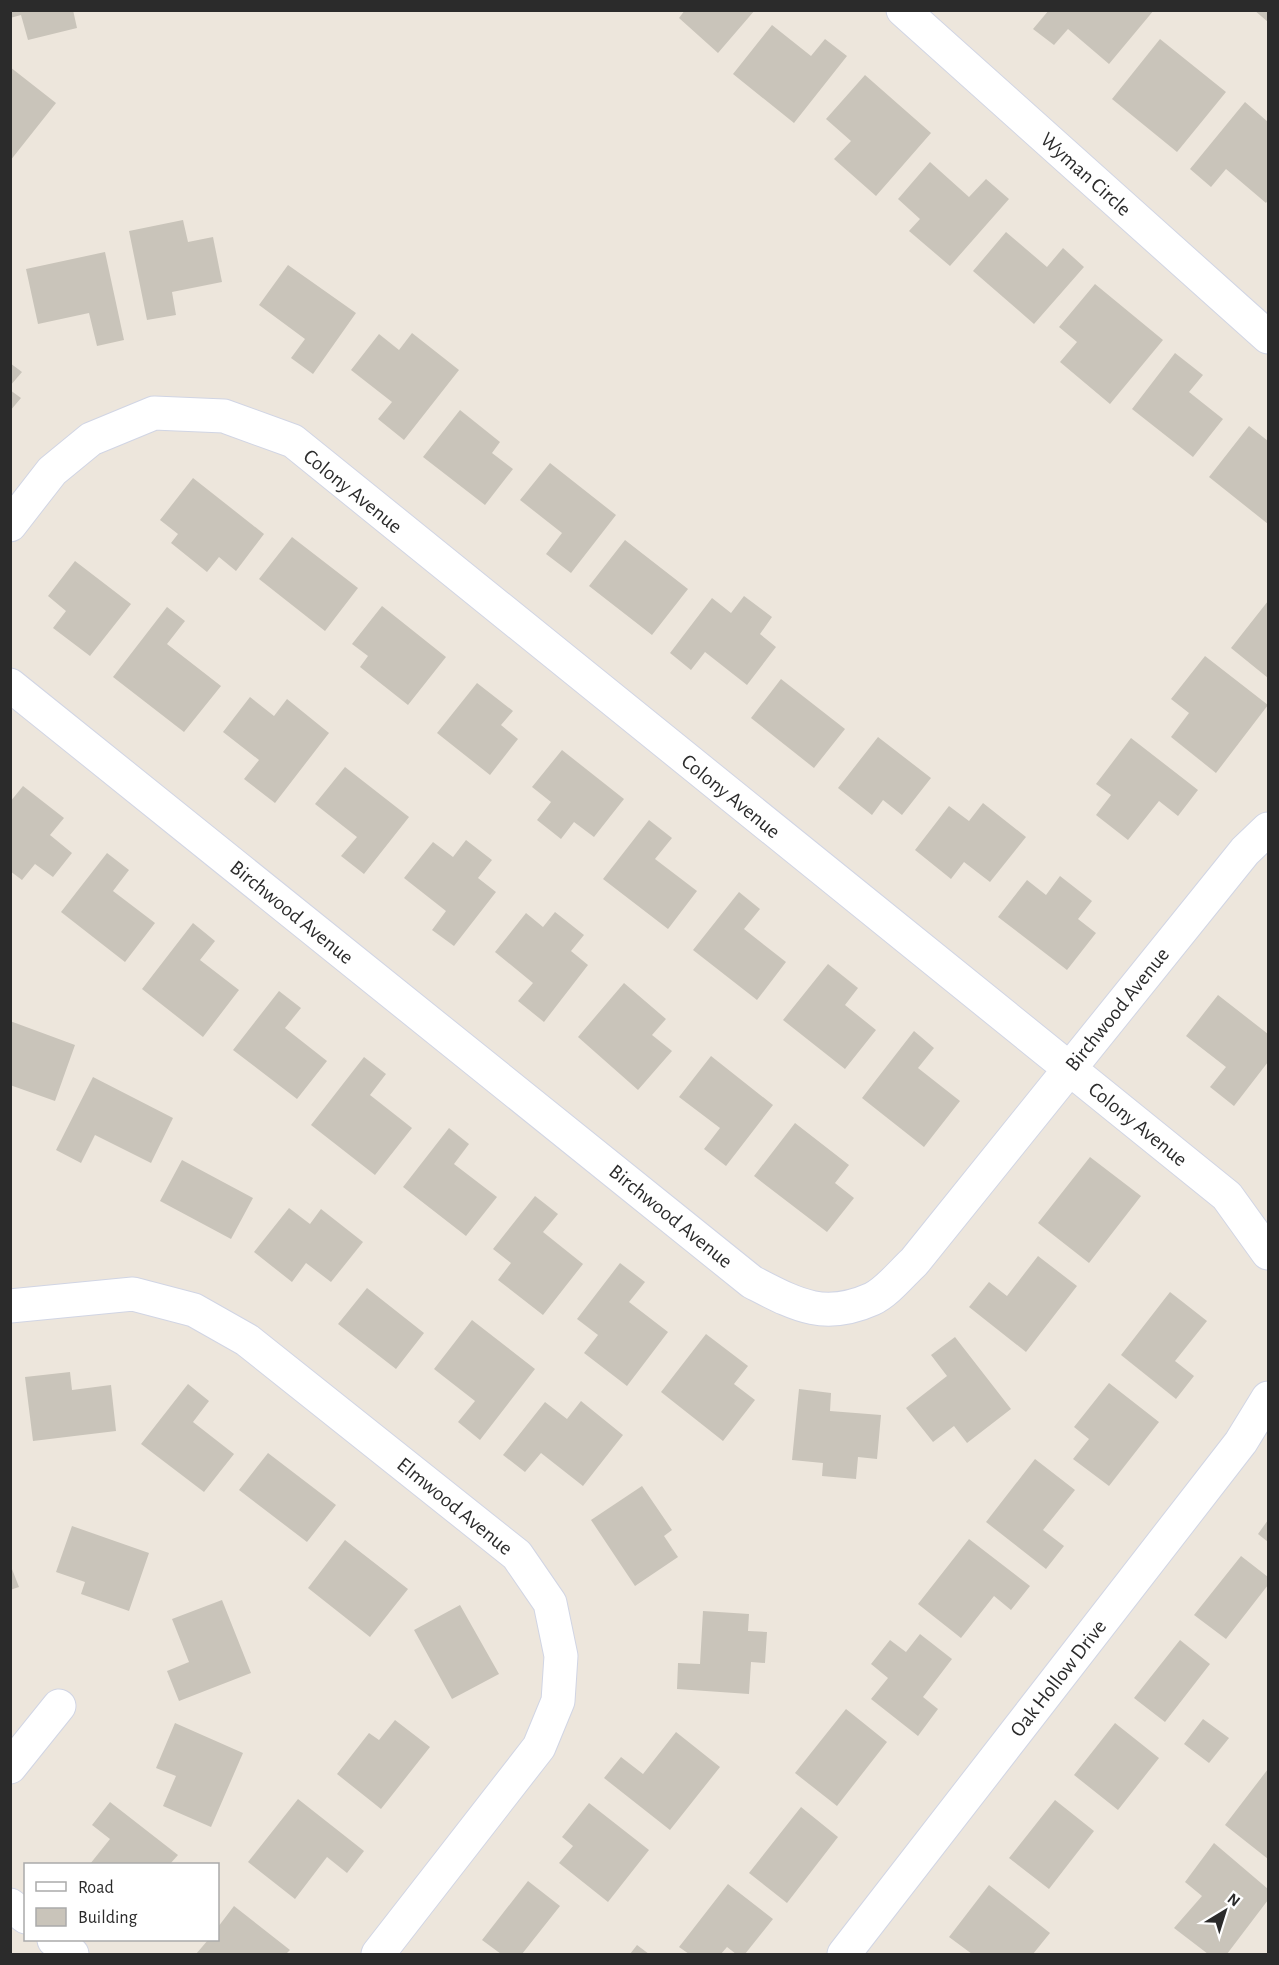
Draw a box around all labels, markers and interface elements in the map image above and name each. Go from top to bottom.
street label: Wyman Circle [1036,129,1135,220]
street label: Colony Avenue [299,445,406,537]
street label: Colony Avenue [677,750,784,842]
street label: Birchwood Avenue [226,856,357,968]
street label: Birchwood Avenue [1061,944,1173,1075]
street label: Colony Avenue [1084,1078,1191,1170]
street label: Birchwood Avenue [605,1160,736,1272]
street label: Elmwood Avenue [393,1454,516,1559]
street label: Oak Hollow Drive [1006,1616,1110,1741]
legend [24,1863,219,1941]
text: Road [78,1879,114,1897]
north arrow [1195,1881,1255,1941]
text: N [1224,1890,1243,1910]
text: Building [78,1909,138,1927]

